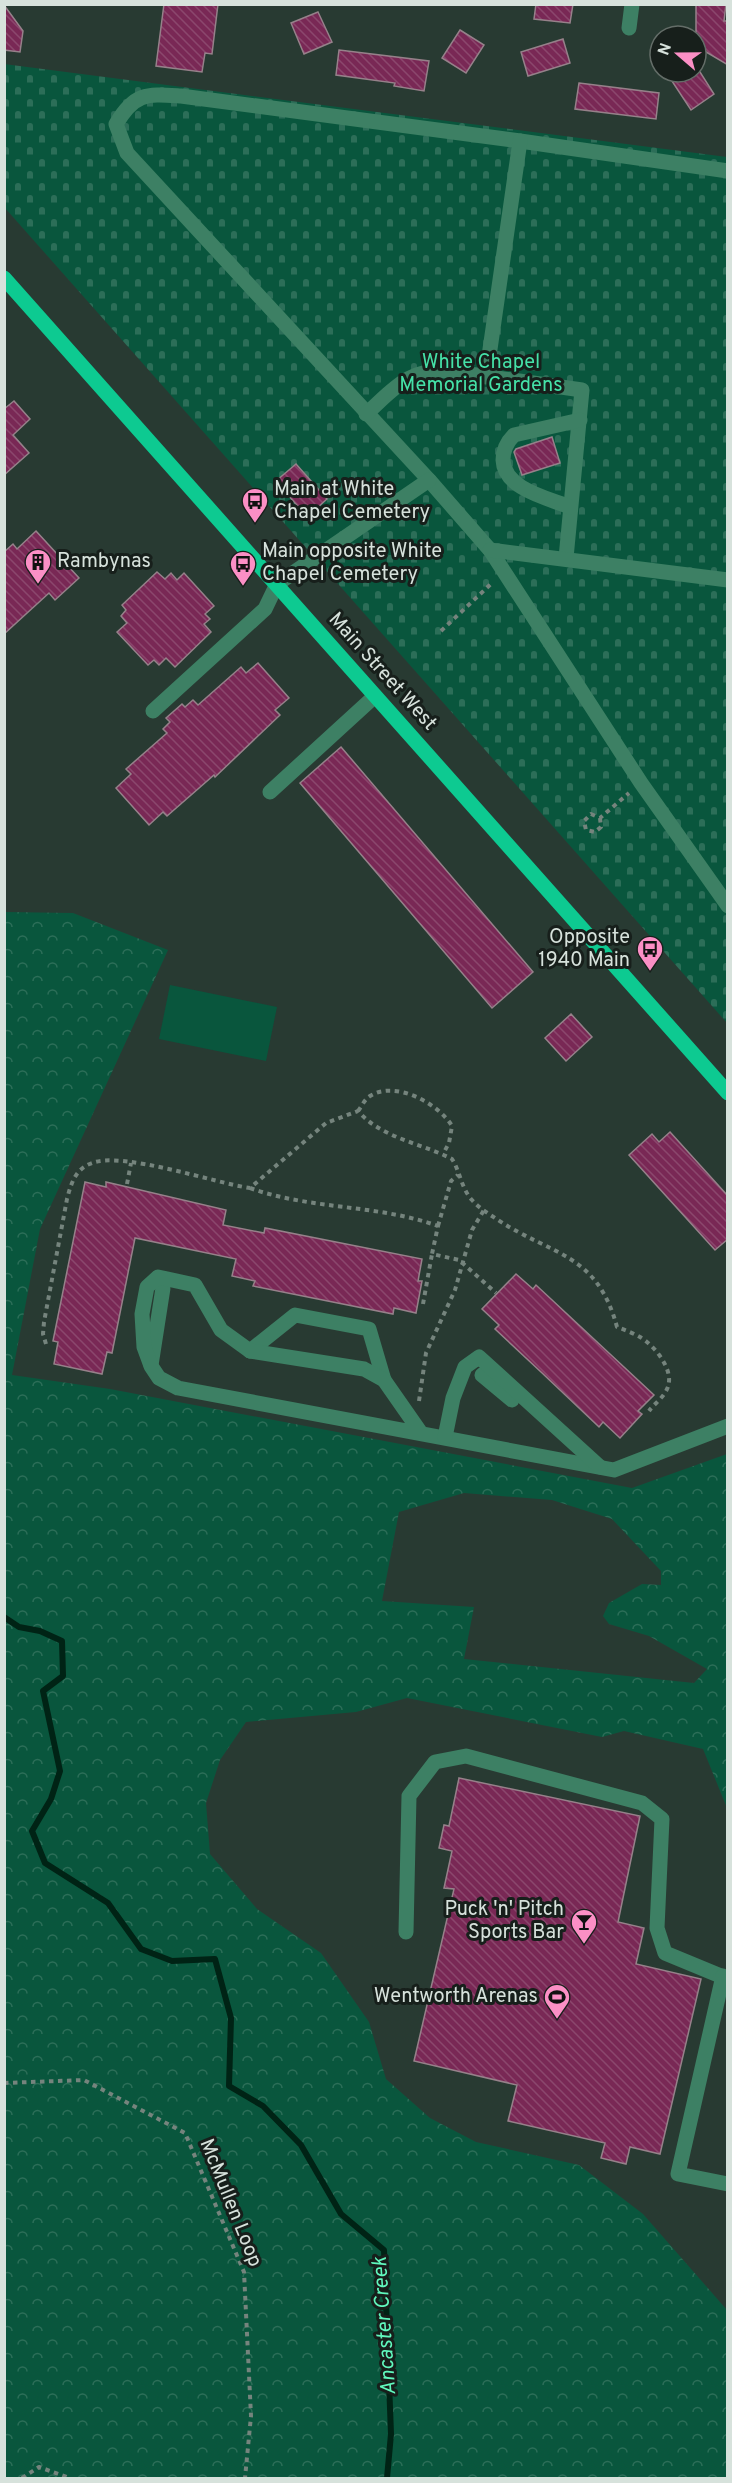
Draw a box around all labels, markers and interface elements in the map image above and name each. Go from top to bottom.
north arrow [648,24,708,84]
text: N [654,41,677,58]
park label: White Chapel Memorial Gardens [399,350,563,399]
place label: Main at White Chapel Cemetery [274,477,430,526]
bus stop icon: Main at White Chapel Cemetery [240,486,270,524]
place label: Main opposite White Chapel Cemetery [262,539,442,588]
building icon: Rambynas [23,547,53,585]
place label: Rambynas [57,549,151,575]
bus stop icon: Main opposite White Chapel Cemetery [228,549,258,587]
street label: Main Street West [322,608,442,736]
place label: Opposite 1940 Main [538,925,630,974]
bus stop icon: Opposite 1940 Main [635,934,665,972]
place label: Puck 'n' Pitch Sports Bar [444,1897,564,1946]
bar icon: Puck 'n' Pitch Sports Bar [569,1907,599,1945]
sports icon: Wentworth Arenas [542,1982,572,2020]
place label: Wentworth Arenas [374,1984,538,2010]
street label: McMullen Loop [192,2135,268,2271]
water label: Ancaster Creek [367,2255,403,2396]

